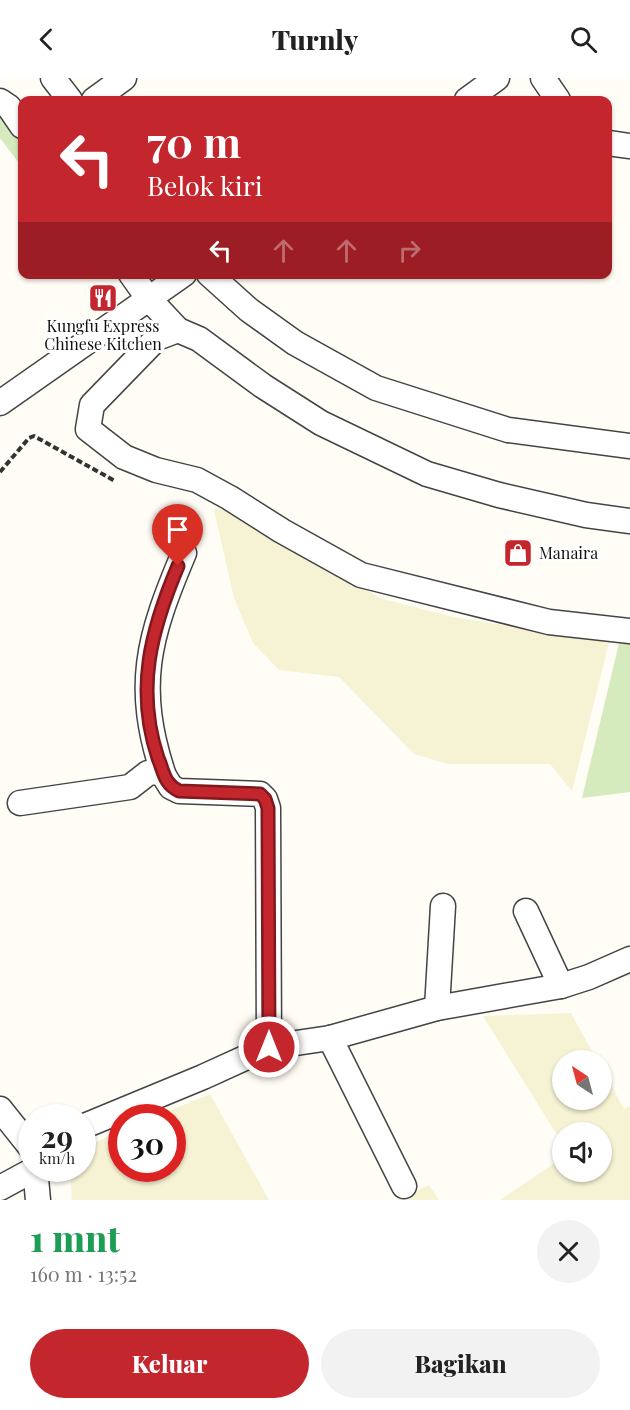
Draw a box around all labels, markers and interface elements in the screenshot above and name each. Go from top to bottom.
text: Turnly [272,21,358,57]
icon: back [30,23,63,56]
icon: search [567,23,600,56]
text: 70 m [147,113,241,169]
icon: left [48,120,126,198]
text: Belok kiri [147,167,263,203]
icon: left [204,234,237,267]
icon: ahead [267,234,300,267]
icon: ahead [330,234,363,267]
icon: right [393,234,426,267]
restaurant icon: Kungfu Express Chinese Kitchen [87,282,119,314]
place label: Kungfu Express Chinese Kitchen [44,315,162,354]
pin [152,504,203,566]
icon: arrive [161,513,194,546]
shop icon: Manaira [502,537,534,569]
place label: Manaira [539,542,598,563]
position arrow [237,1015,301,1079]
north arrow [552,1050,612,1110]
map controls [552,1050,612,1182]
speed limit sign: 30 [108,1104,186,1182]
text: 29 [41,1116,73,1156]
button: sound [552,1122,612,1182]
text: km/h [39,1148,75,1168]
text: 1 mnt [30,1213,120,1261]
button: close [537,1220,600,1283]
text: 160 m · 13:52 [30,1260,137,1287]
button: Keluar [30,1329,309,1398]
button: Bagikan [321,1329,600,1398]

